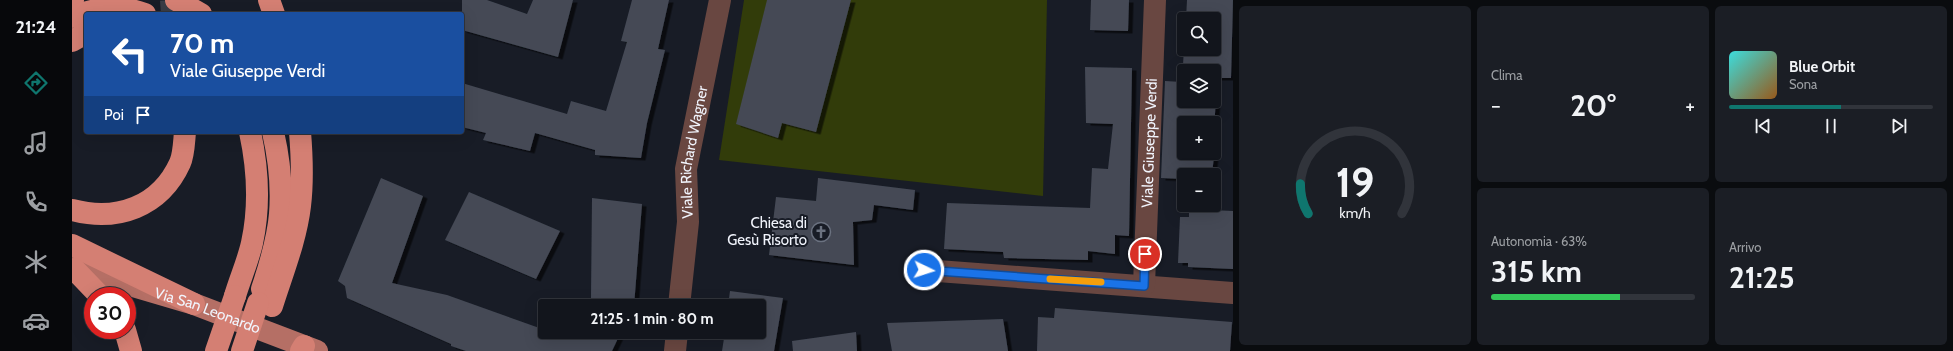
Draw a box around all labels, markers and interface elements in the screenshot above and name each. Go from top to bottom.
map controls [1177,12,1221,212]
button: search [1177,12,1221,56]
text: 21:24 [16,16,56,38]
text: 70 m [170,26,234,60]
icon: left [104,28,156,80]
text: Blue Orbit [1789,58,1855,76]
text: Viale Giuseppe Verdi [170,60,325,82]
button: layers [1177,64,1221,108]
text: Clima [1491,67,1522,83]
icon: directions [22,69,50,97]
text: Sona [1789,76,1817,92]
street label: Viale Giuseppe Verdi [1138,78,1161,208]
street label: Viale Richard Wagner [677,84,712,219]
text: 20° [1570,87,1616,124]
text: − [1491,92,1501,119]
text: + [1685,92,1695,119]
icon: arrive [132,104,154,126]
text: Poi [104,106,124,124]
icon: previous [1752,115,1774,137]
icon: pause [1820,115,1842,137]
icon: next [1888,115,1910,137]
button: + [1177,116,1221,160]
icon: music [22,129,50,157]
text: 19 [1336,156,1374,206]
button: − [1177,168,1221,212]
icon: phone [22,188,50,216]
text: km/h [1339,203,1371,221]
place label: Chiesa di Gesù Risorto [727,214,807,249]
church icon: Chiesa di Gesù Risorto [810,221,832,243]
text: Autonomia · 63% [1491,233,1587,249]
pin [1128,237,1162,271]
text: Arrivo [1729,239,1761,255]
icon: arrive [1134,243,1156,265]
icon: climate [22,248,50,276]
position arrow [903,249,945,291]
text: 315 km [1491,253,1582,290]
text: 21:25 [1729,259,1795,296]
street label: Via San Leonardo [152,284,263,338]
speed limit sign: 30 [84,287,136,339]
icon: car [22,307,50,335]
text: 21:25 · 1 min · 80 m [590,310,714,328]

